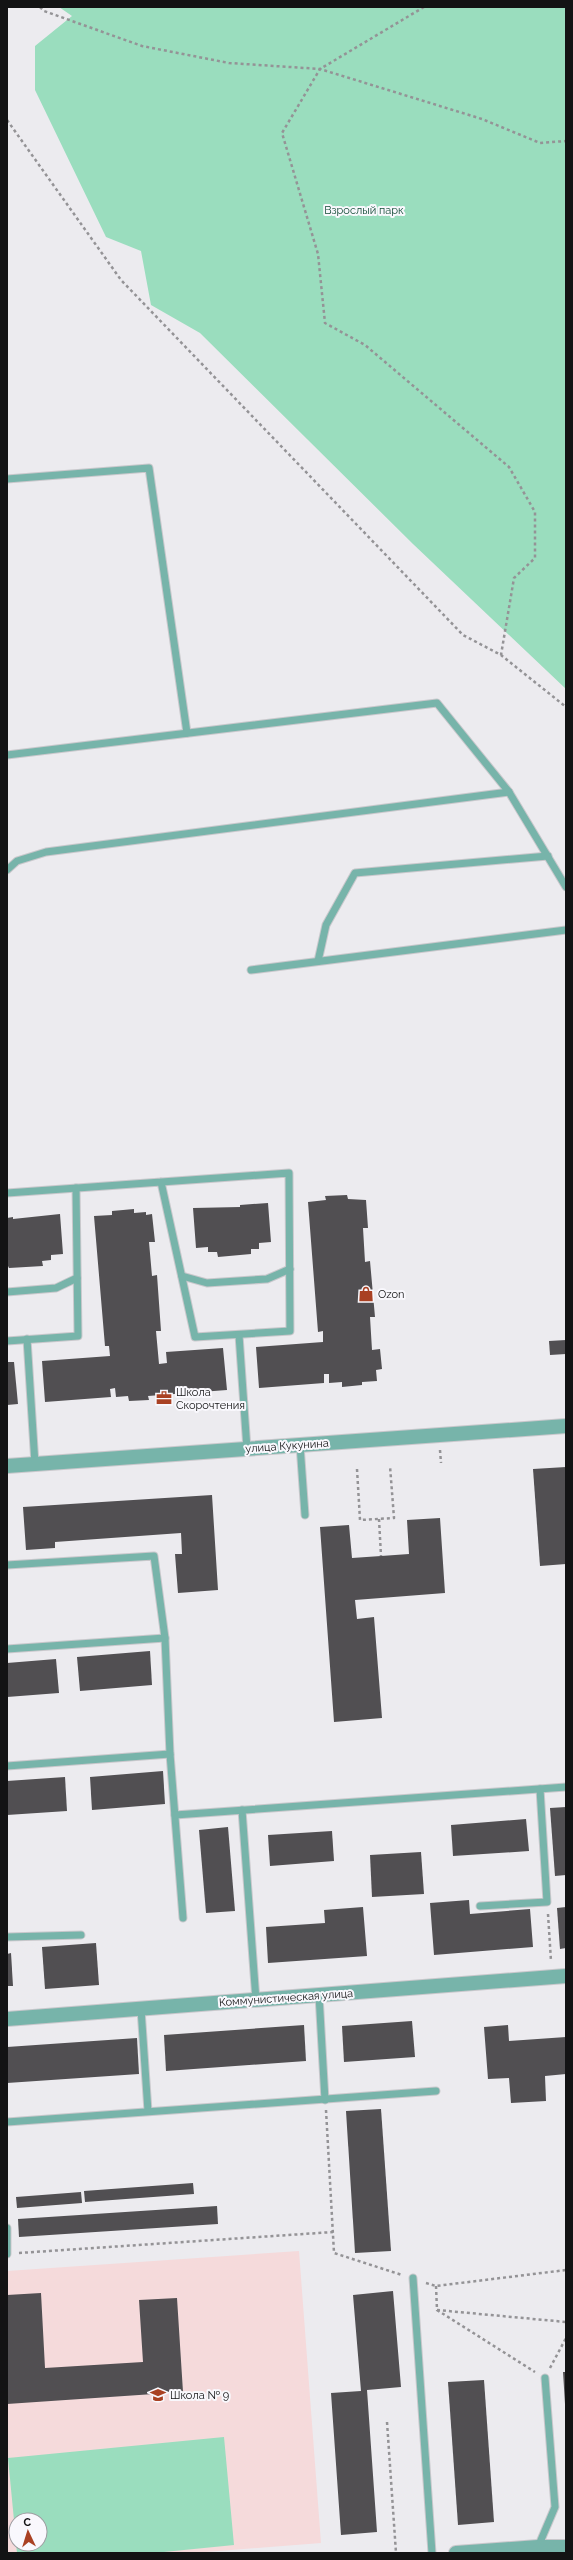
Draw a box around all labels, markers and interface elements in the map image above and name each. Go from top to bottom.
park label: Взрослый парк [324,204,404,217]
shop icon: Ozon [357,1285,375,1303]
place label: Ozon [378,1288,405,1301]
place label: Школа Скорочтения [176,1386,245,1412]
office icon: Школа Скорочтения [155,1389,173,1407]
street label: улица Кукунина [245,1437,329,1455]
street label: Коммунистическая улица [218,1987,354,2009]
school or university icon: Школа № 9 [149,2386,167,2404]
place label: Школа № 9 [170,2389,229,2402]
north arrow [8,2512,48,2552]
text: С [23,2516,32,2529]

